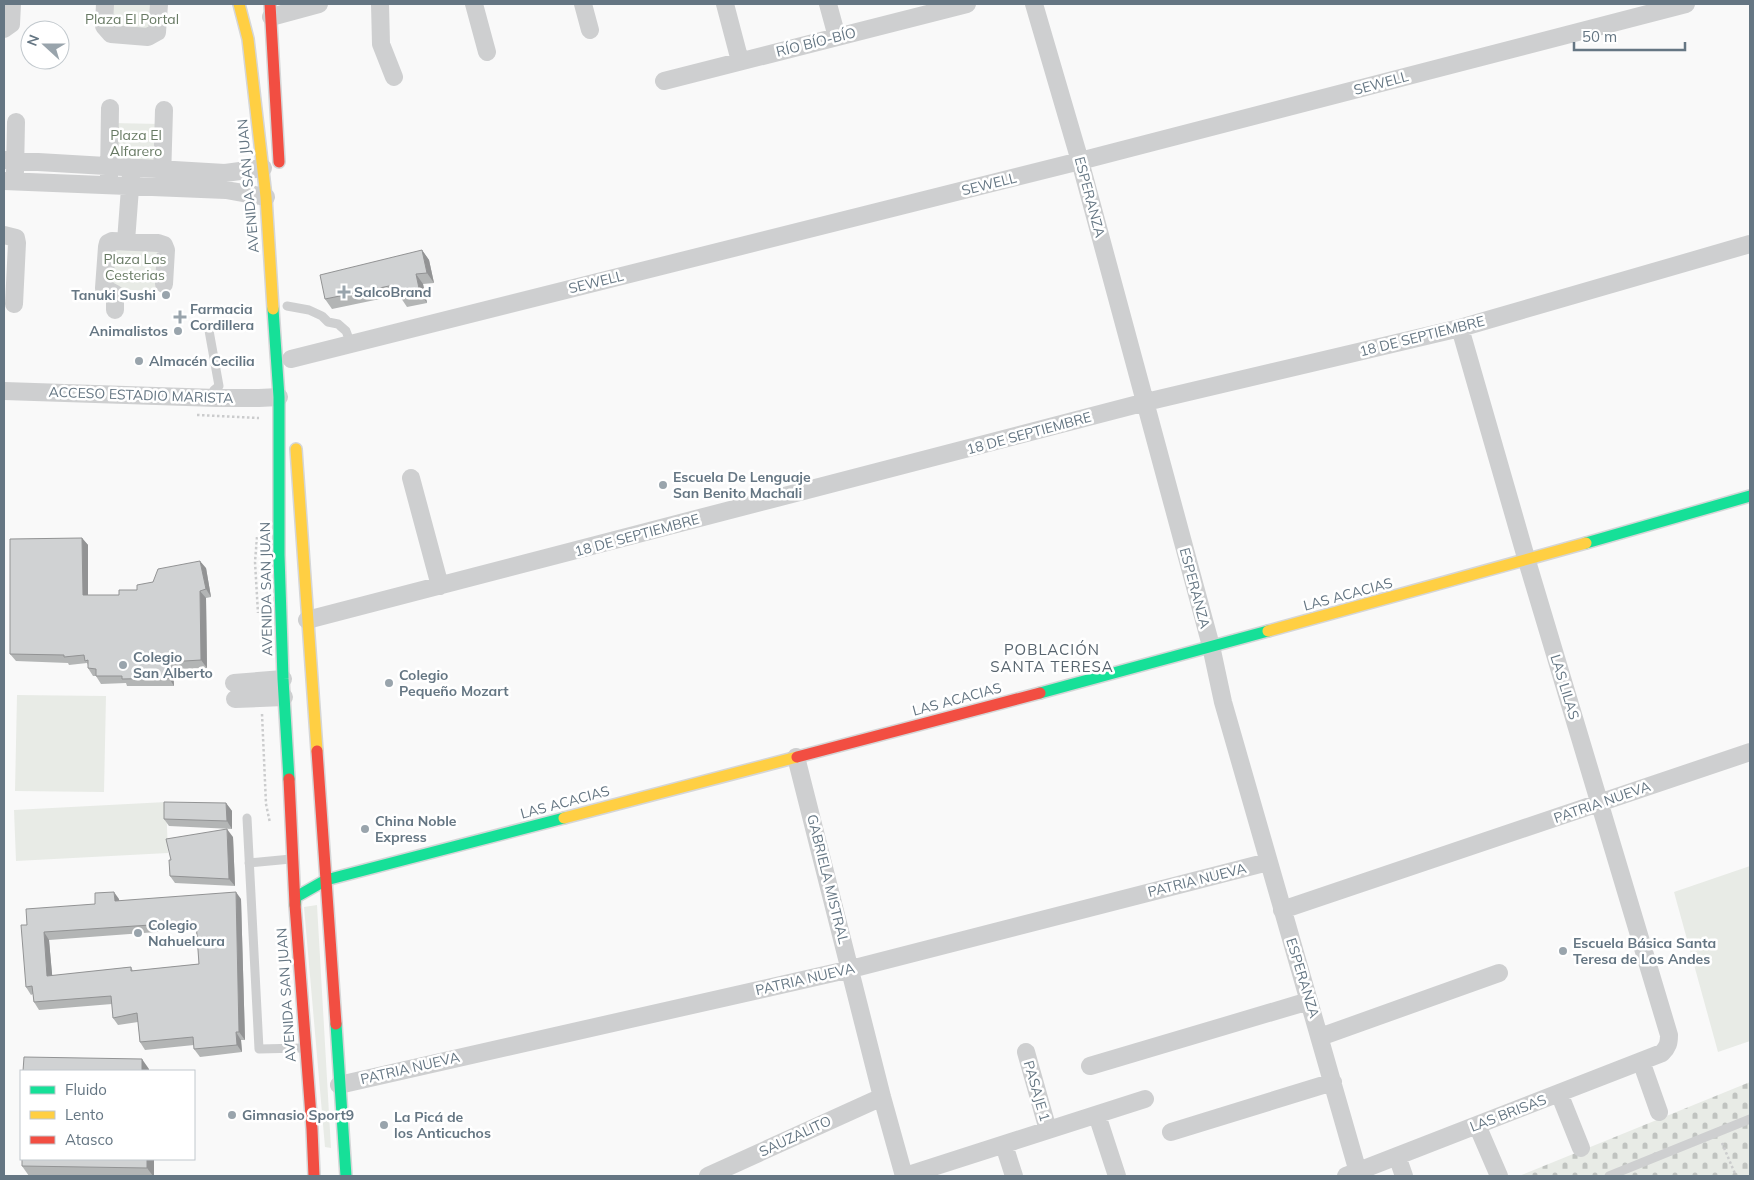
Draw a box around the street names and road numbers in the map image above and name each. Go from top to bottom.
street label: RÍO BÍO-BÍO [774,23,858,61]
street label: SEWELL [1352,67,1411,99]
street label: AVENIDA SAN JUAN [233,118,263,254]
street label: ESPERANZA [1071,155,1110,240]
street label: SEWELL [960,168,1019,199]
street label: SEWELL [567,266,626,297]
street label: 18 DE SEPTIEMBRE [1358,312,1486,360]
street label: ACCESO ESTADIO MARISTA [48,383,234,407]
street label: 18 DE SEPTIEMBRE [965,408,1093,458]
street label: 18 DE SEPTIEMBRE [573,510,701,560]
street label: AVENIDA SAN JUAN [256,522,276,656]
street label: ESPERANZA [1176,546,1215,631]
street label: LAS ACACIAS [1301,573,1395,615]
street label: LAS LILAS [1547,652,1584,722]
street label: LAS ACACIAS [910,678,1004,720]
street label: PATRIA NUEVA [1551,777,1653,827]
street label: LAS ACACIAS [518,781,612,823]
street label: GABRIELA MISTRAL [803,812,853,946]
street label: PATRIA NUEVA [1146,859,1249,901]
street label: AVENIDA SAN JUAN [272,927,300,1063]
street label: ESPERANZA [1282,936,1324,1021]
street label: PATRIA NUEVA [754,959,857,999]
street label: PATRIA NUEVA [359,1048,462,1088]
street label: PASAJE 1 [1020,1058,1054,1124]
street label: LAS BRISAS [1467,1090,1549,1136]
street label: SAUZALITO [756,1111,834,1161]

